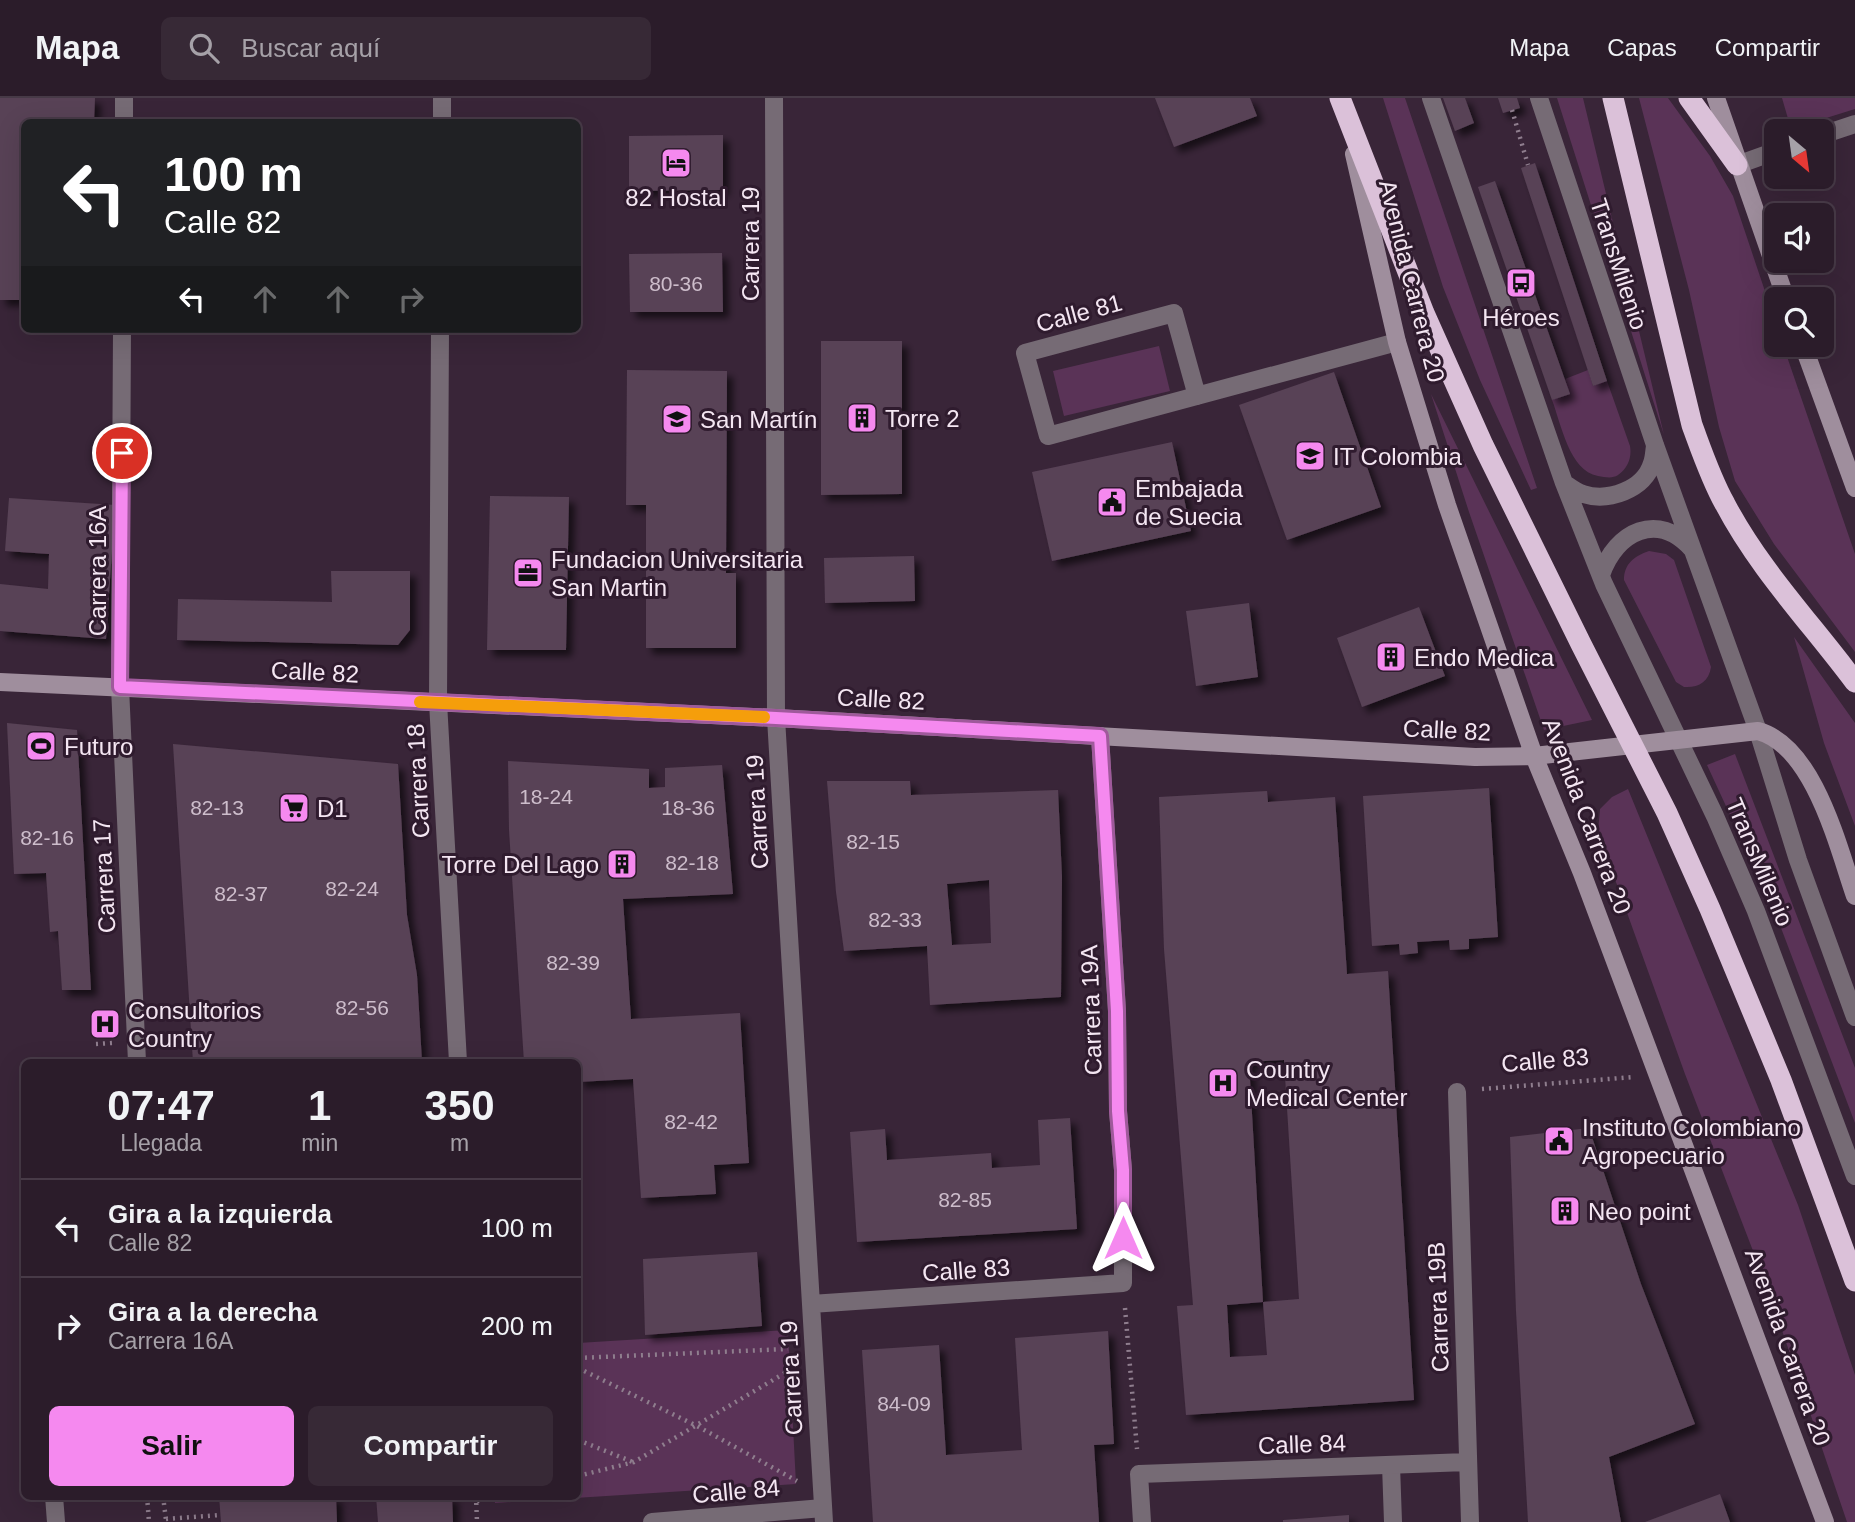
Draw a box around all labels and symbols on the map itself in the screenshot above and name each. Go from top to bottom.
north arrow [1764,119,1834,189]
hotel icon: 82 Hostal [659,146,693,180]
street label: Avenida Carrera 20 [1374,177,1450,385]
place label: 82 Hostal [625,184,727,211]
street label: Carrera 19 [737,187,764,301]
street label: TransMilenio [1585,195,1653,333]
bus stop icon: Héroes [1504,266,1538,300]
house number: 80-36 [649,272,703,295]
street label: Calle 81 [1033,289,1125,337]
place label: Héroes [1482,304,1560,331]
building icon: Torre 2 [845,401,879,435]
school or university icon: San Martín [660,402,694,436]
place label: Torre 2 [885,405,960,432]
place label: San Martín [700,406,817,433]
pin [92,423,152,483]
school or university icon: IT Colombia [1293,439,1327,473]
place label: IT Colombia [1333,443,1463,470]
place label: Embajada de Suecia [1135,475,1244,530]
public building icon: Embajada de Suecia [1095,485,1129,519]
street label: Carrera 16A [84,506,111,636]
place label: Fundacion Universitaria San Martin [551,546,804,601]
office icon: Fundacion Universitaria San Martin [511,556,545,590]
building icon: Endo Medica [1374,640,1408,674]
place label: Endo Medica [1414,644,1555,671]
street label: Calle 82 [270,656,360,688]
street label: Calle 82 [836,683,926,715]
street label: Calle 82 [1402,714,1492,746]
street label: Avenida Carrera 20 [1537,714,1637,918]
street label: Carrera 18 [402,723,434,839]
sports icon: Futuro [24,729,58,763]
place label: Futuro [64,733,133,760]
street label: Carrera 19 [741,754,773,870]
house number: 18-24 [519,785,573,808]
supermarket icon: D1 [277,791,311,825]
street label: TransMilenio [1721,794,1799,930]
place label: D1 [317,795,348,822]
house number: 82-13 [190,796,244,819]
house number: 18-36 [661,796,715,819]
street label: Carrera 17 [88,818,120,934]
house number: 82-16 [20,826,74,849]
house number: 82-15 [846,830,900,853]
building icon: Torre Del Lago [605,847,639,881]
place label: Torre Del Lago [442,851,599,878]
house number: 82-18 [665,851,719,874]
house number: 82-24 [325,877,379,900]
house number: 82-37 [214,882,268,905]
house number: 82-33 [868,908,922,931]
street label: Carrera 19A [1075,944,1107,1076]
house number: 82-39 [546,951,600,974]
house number: 82-56 [335,996,389,1019]
place label: Consultorios Country [128,997,261,1052]
hospital icon: Consultorios Country [88,1007,122,1041]
street label: Calle 83 [1500,1043,1590,1077]
place label: Country Medical Center [1246,1056,1407,1111]
hospital icon: Country Medical Center [1206,1066,1240,1100]
house number: 82-42 [664,1110,718,1133]
place label: Instituto Colombiano Agropecuario [1582,1114,1801,1169]
public building icon: Instituto Colombiano Agropecuario [1542,1124,1576,1158]
house number: 82-85 [938,1188,992,1211]
building icon: Neo point [1548,1194,1582,1228]
place label: Neo point [1588,1198,1691,1225]
position arrow [1086,1201,1160,1275]
street label: Carrera 19B [1422,1241,1454,1373]
street label: Avenida Carrera 20 [1740,1245,1836,1449]
street label: Calle 83 [921,1253,1011,1287]
street label: Carrera 19 [775,1320,807,1436]
house number: 84-09 [877,1392,931,1415]
street label: Calle 84 [1258,1429,1346,1459]
street label: Calle 84 [691,1474,781,1508]

